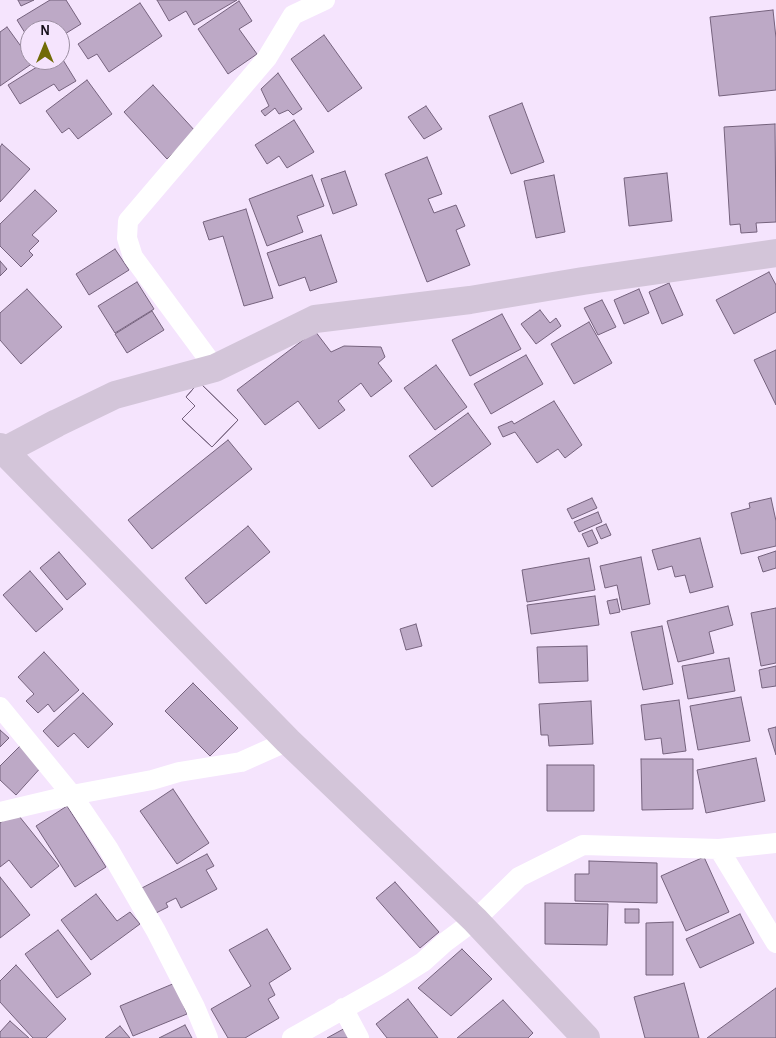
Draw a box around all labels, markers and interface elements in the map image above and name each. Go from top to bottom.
north arrow [20,20,70,70]
text: N [40,24,50,38]

